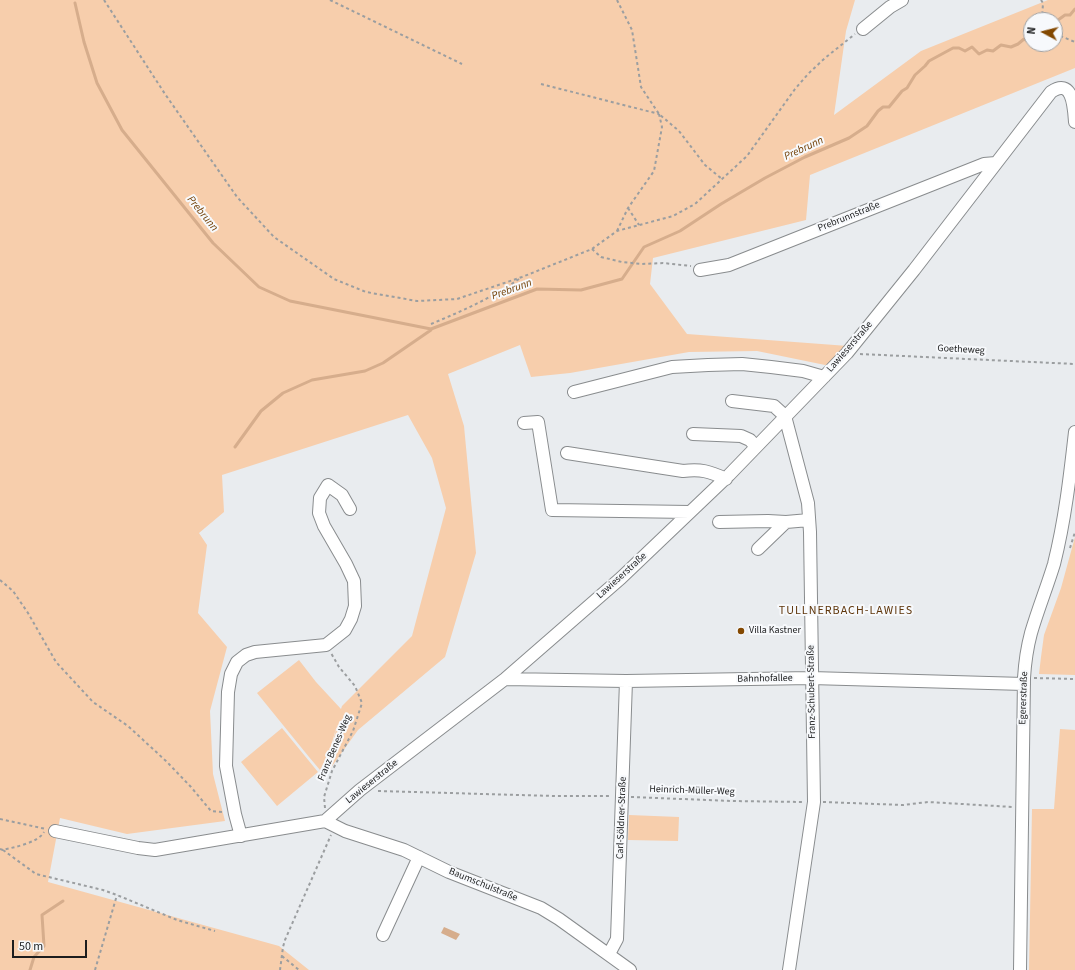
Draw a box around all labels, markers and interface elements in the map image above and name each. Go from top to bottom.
north arrow [1023,12,1063,52]
text: N [1024,26,1039,35]
water label: Prebrunn [782,134,826,164]
water label: Prebrunn [184,194,220,234]
street label: Prebrunnstraße [816,199,882,235]
water label: Prebrunn [490,277,534,303]
street label: Lawieserstraße [825,319,875,375]
street label: Goetheweg [937,343,985,357]
street label: Lawieserstraße [594,550,650,602]
district label: TULLNERBACH-LAWIES [779,604,913,618]
place label: Villa Kastner [749,625,801,637]
marker: Villa Kastner [736,626,746,636]
street label: Franz-Schubert-Straße [805,645,819,739]
street label: Egererstraße [1017,671,1031,725]
street label: Bahnhofallee [737,673,793,685]
street label: Franz Benes-Weg [316,713,354,783]
street label: Lawieserstraße [344,757,400,807]
street label: Carl-Söldner-Straße [615,776,629,860]
street label: Heinrich-Müller-Weg [649,784,735,798]
street label: Baumschulstraße [447,866,519,904]
scale bar [14,932,89,958]
text: 50 m [19,938,43,955]

